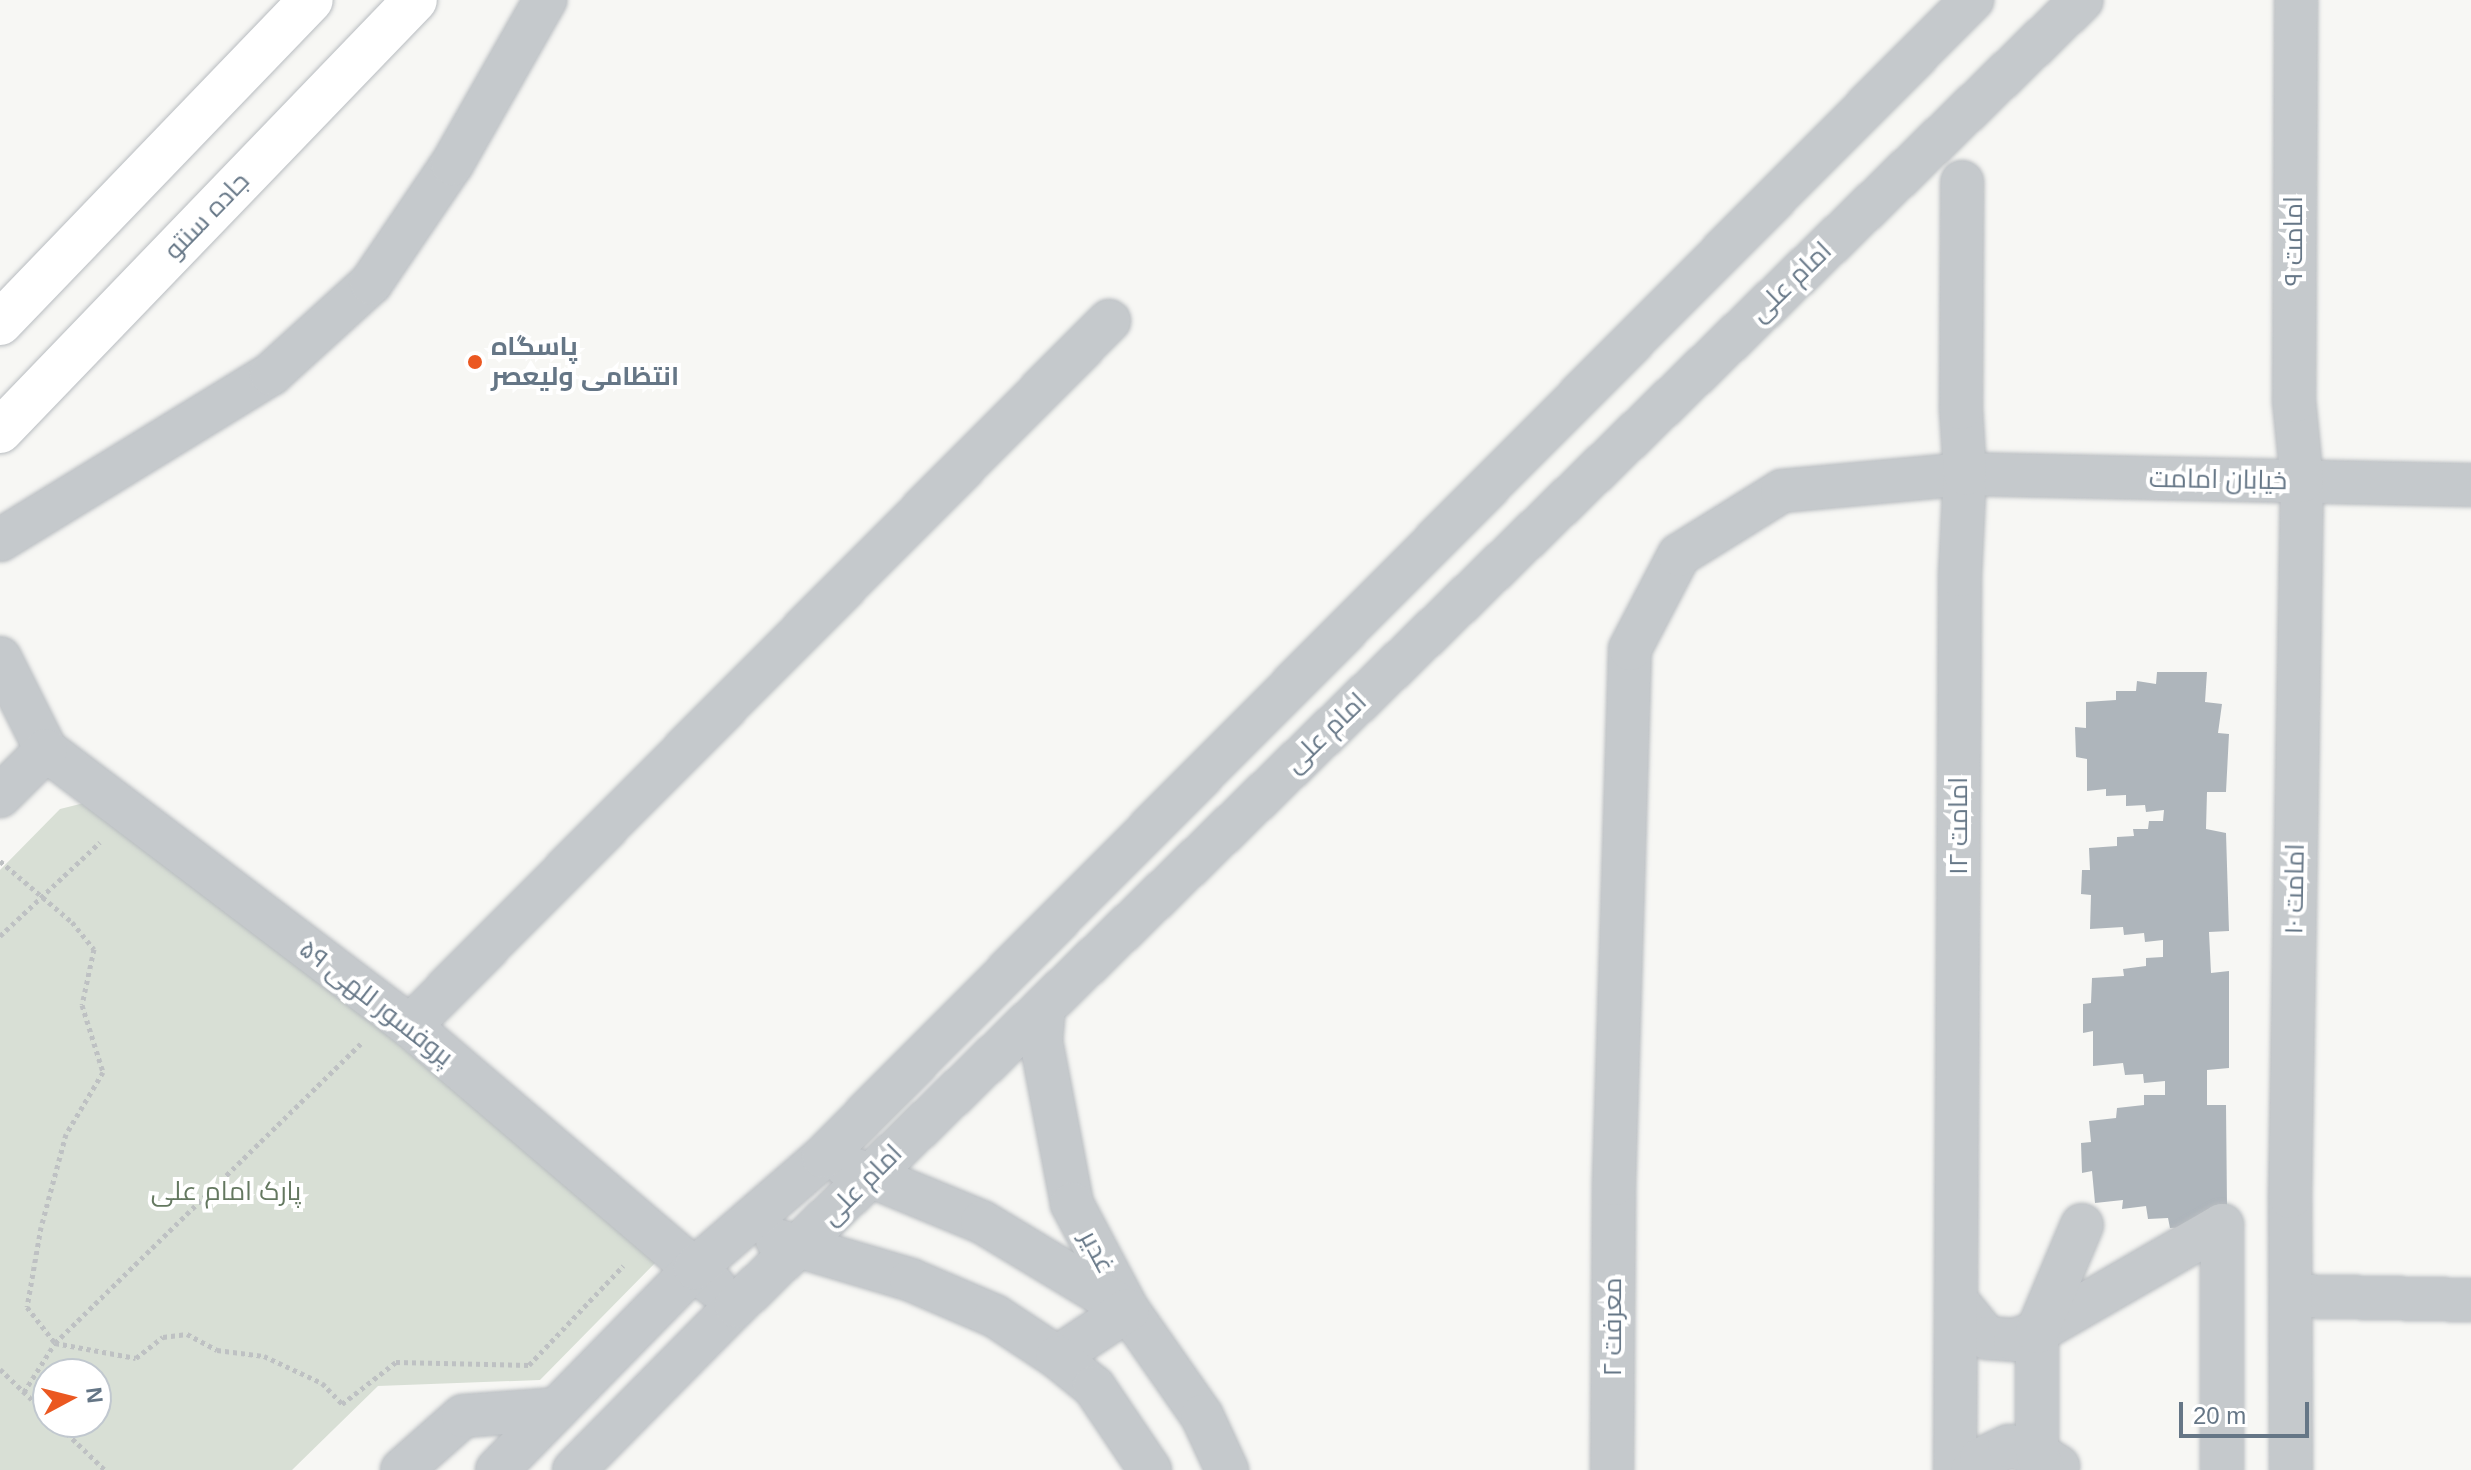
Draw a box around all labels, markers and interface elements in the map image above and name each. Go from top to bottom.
street label: جاده سنتو [158,166,256,266]
street label: امامت ۹ [2278,196,2310,286]
street label: امام علی [1744,236,1838,328]
place label: پاسگاه انتظامی ولیعصر [491,331,679,392]
marker: پاسگاه انتظامی ولیعصر [466,353,484,371]
street label: خیابان امامت [2149,463,2287,497]
street label: امام علی [1279,687,1373,779]
street label: امامت ۱۲ [1943,777,1975,875]
street label: امامت ۱۰ [2279,843,2311,935]
street label: پروفسور للهی ۵۹ [293,933,459,1073]
street label: امام علی [815,1138,909,1232]
park label: پارک امام علی [151,1176,301,1208]
street label: غدیر [1073,1225,1121,1279]
street label: معرفت ۲ [1597,1278,1629,1376]
north arrow [32,1358,112,1438]
text: N [81,1386,108,1405]
scale bar [2183,1386,2313,1436]
text: 20 m [2193,1402,2246,1429]

